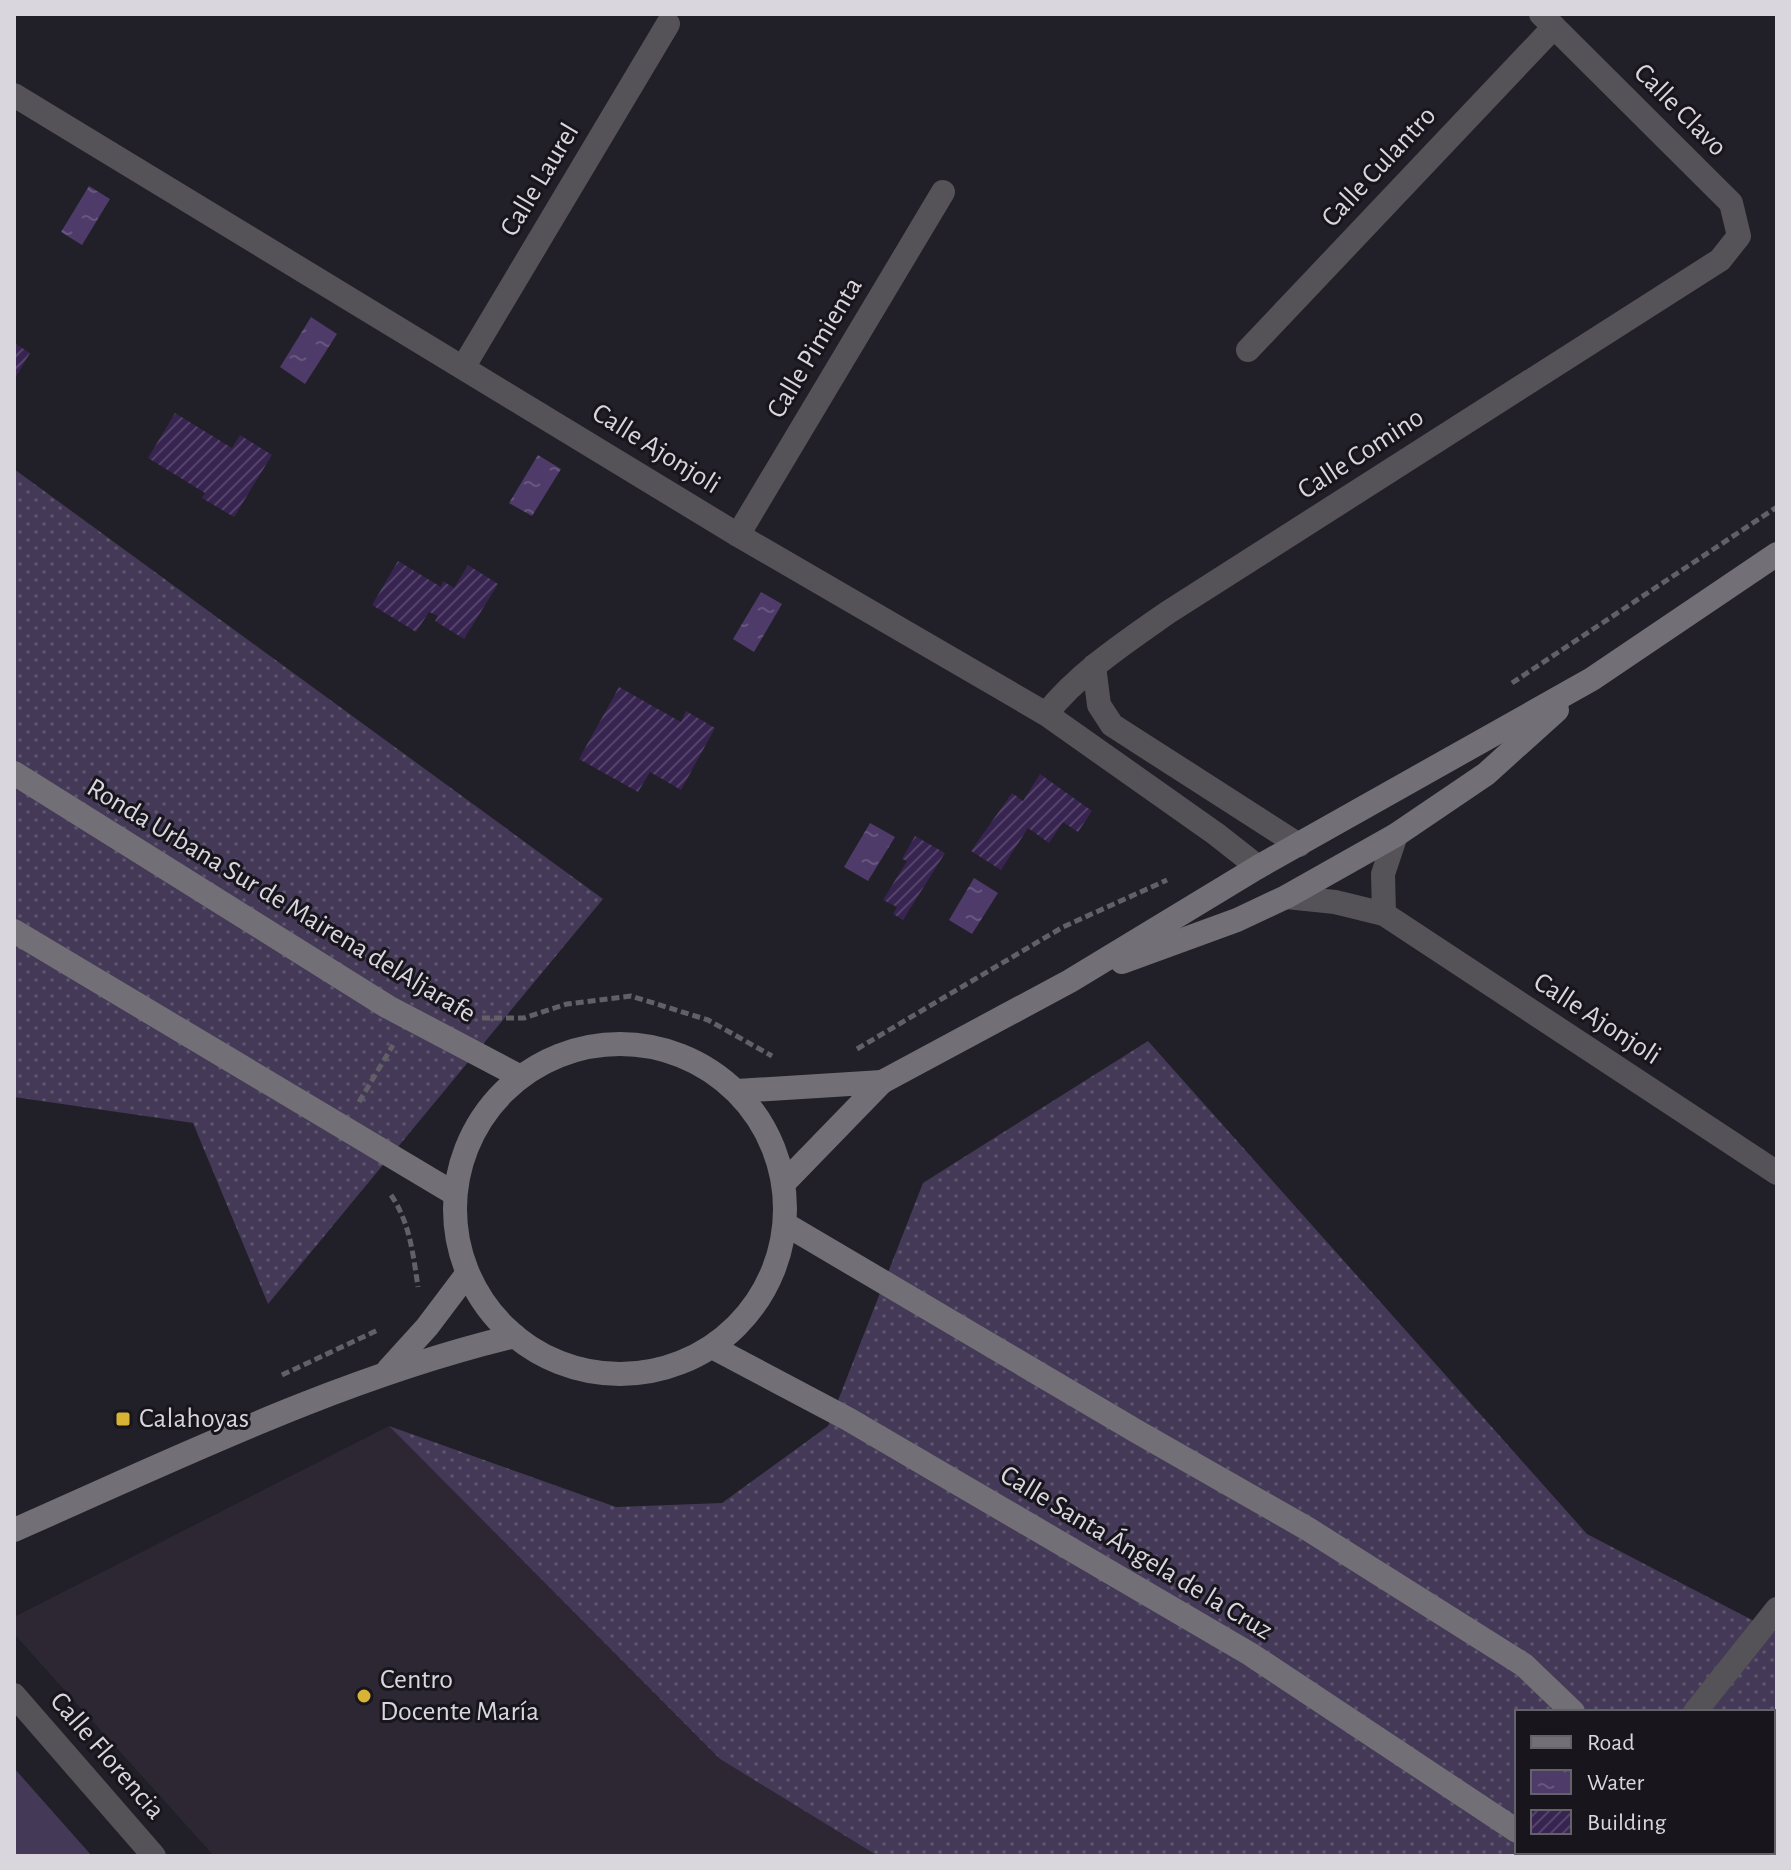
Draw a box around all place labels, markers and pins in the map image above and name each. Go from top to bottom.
place label: Calahoyas [139,1405,249,1433]
marker: Calahoyas [114,1410,132,1428]
place label: Centro Docente María [380,1666,539,1726]
marker: Centro Docente María [355,1687,373,1705]

